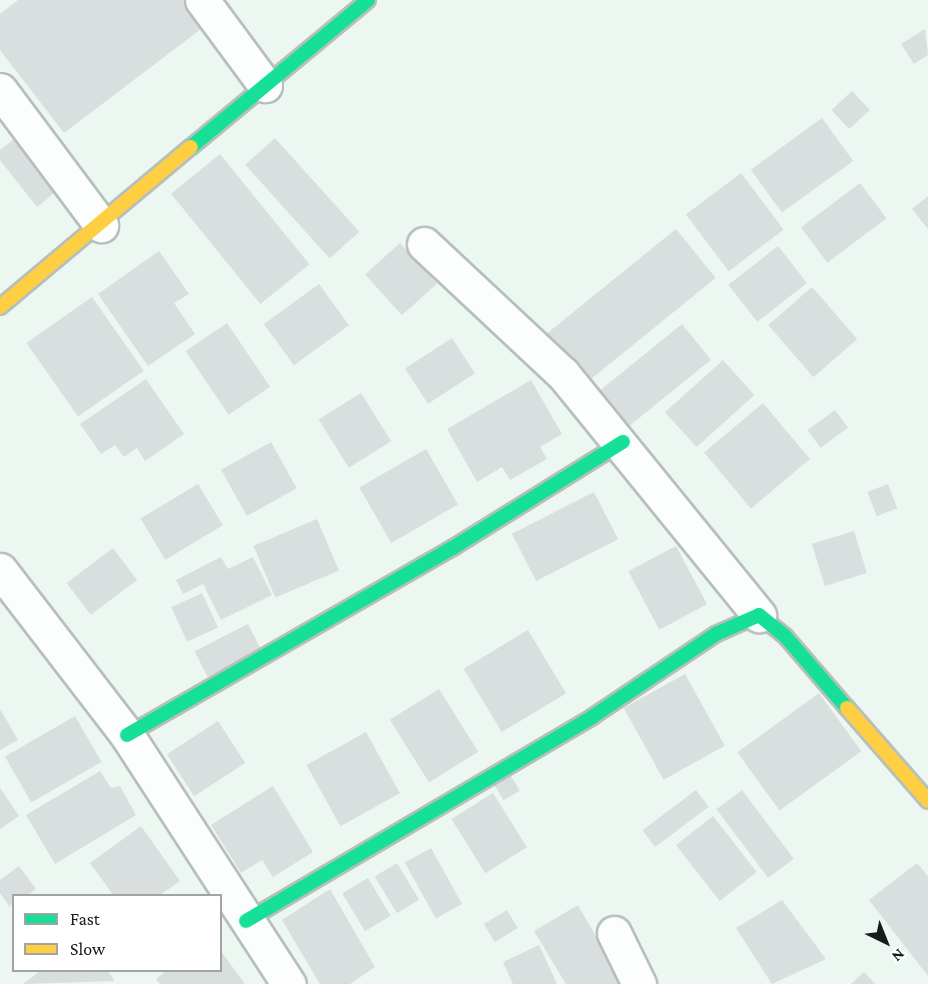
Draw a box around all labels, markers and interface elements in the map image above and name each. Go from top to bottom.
legend [12,894,222,972]
text: Fast [70,909,100,929]
north arrow [856,912,916,972]
text: Slow [70,939,105,959]
text: N [889,946,908,965]

